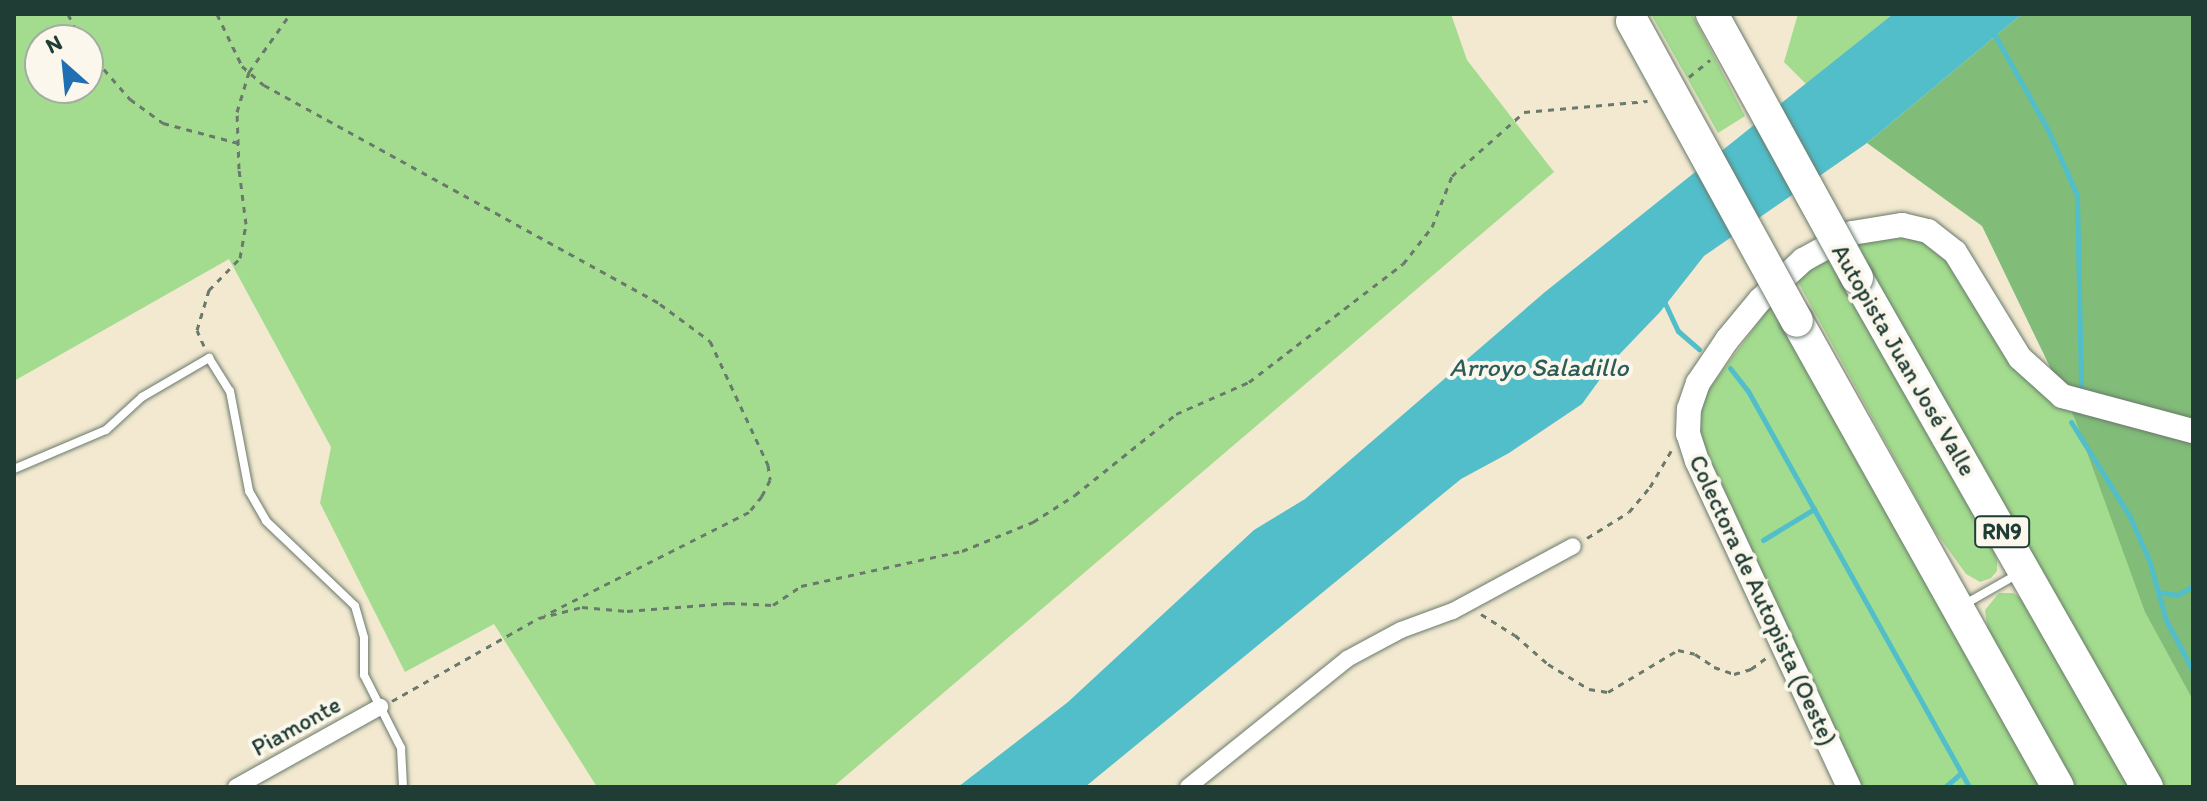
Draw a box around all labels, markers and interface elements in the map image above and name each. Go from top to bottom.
north arrow [24,24,104,104]
text: N [41,29,67,59]
street label: Autopista Juan José Valle [1826,239,1982,481]
water label: Arroyo Saladillo [1450,352,1628,384]
street label: Colectora de Autopista (Oeste) [1683,451,1843,749]
road number: RN9 [1974,514,2030,550]
street label: Piamonte [246,690,346,762]

